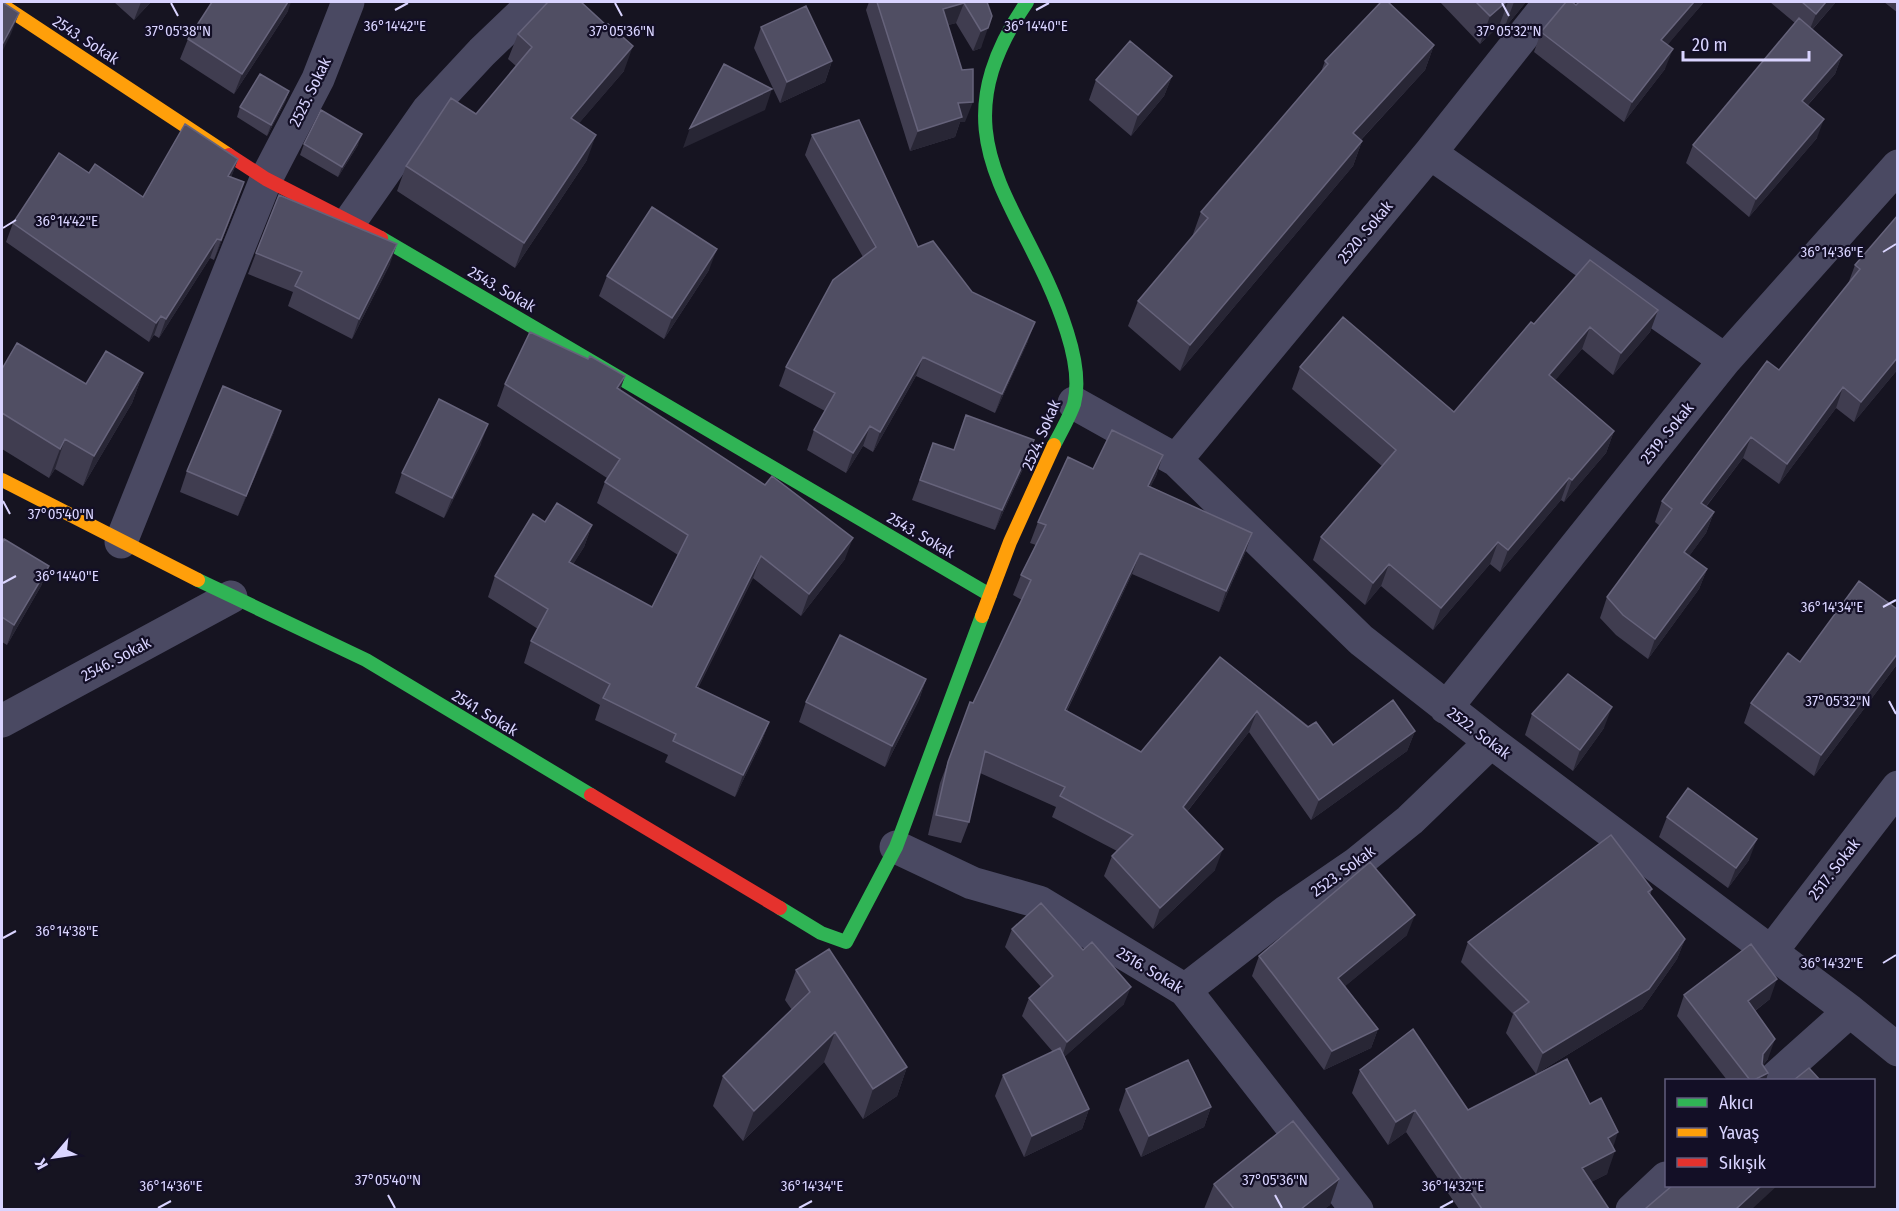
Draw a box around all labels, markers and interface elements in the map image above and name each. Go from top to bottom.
street label: 2543. Sokak [49,12,123,69]
text: 36°14'42"E [364,17,426,35]
text: 36°14'40"E [1004,17,1068,35]
text: 37°05'38"N [145,22,211,40]
text: 37°05'36"N [589,22,655,40]
text: 37°05'32"N [1476,22,1542,40]
scale bar [1683,24,1809,62]
text: 20 m [1692,34,1727,56]
street label: 2525. Sokak [285,54,335,130]
street label: 2520. Sokak [1333,197,1397,267]
text: 36°14'42"E [36,212,98,230]
text: 36°14'36"E [1800,243,1864,261]
street label: 2543. Sokak [465,262,540,316]
street label: 2524. Sokak [1018,396,1065,473]
street label: 2519. Sokak [1636,398,1698,468]
text: 37°05'40"N [28,505,94,523]
street label: 2543. Sokak [884,508,959,562]
text: 36°14'40"E [35,567,99,585]
text: 36°14'34"E [1801,598,1863,616]
street label: 2546. Sokak [78,632,155,685]
street label: 2541. Sokak [449,686,522,740]
text: 37°05'32"N [1805,692,1871,710]
street label: 2522. Sokak [1444,703,1515,763]
street label: 2517. Sokak [1804,834,1864,903]
street label: 2523. Sokak [1307,841,1379,901]
text: 36°14'38"E [35,922,99,940]
street label: 2516. Sokak [1113,943,1187,997]
text: 36°14'32"E [1801,954,1863,972]
legend [1665,1079,1875,1187]
text: Akıcı [1719,1092,1754,1114]
text: Yavaş [1719,1122,1760,1144]
north arrow [24,1127,84,1187]
text: Sıkışık [1719,1152,1767,1174]
text: K [30,1155,52,1173]
text: 37°05'40"N [355,1171,421,1189]
text: 37°05'36"N [1242,1171,1308,1189]
text: 36°14'36"E [139,1177,203,1195]
text: 36°14'34"E [781,1177,843,1195]
text: 36°14'32"E [1422,1177,1484,1195]

